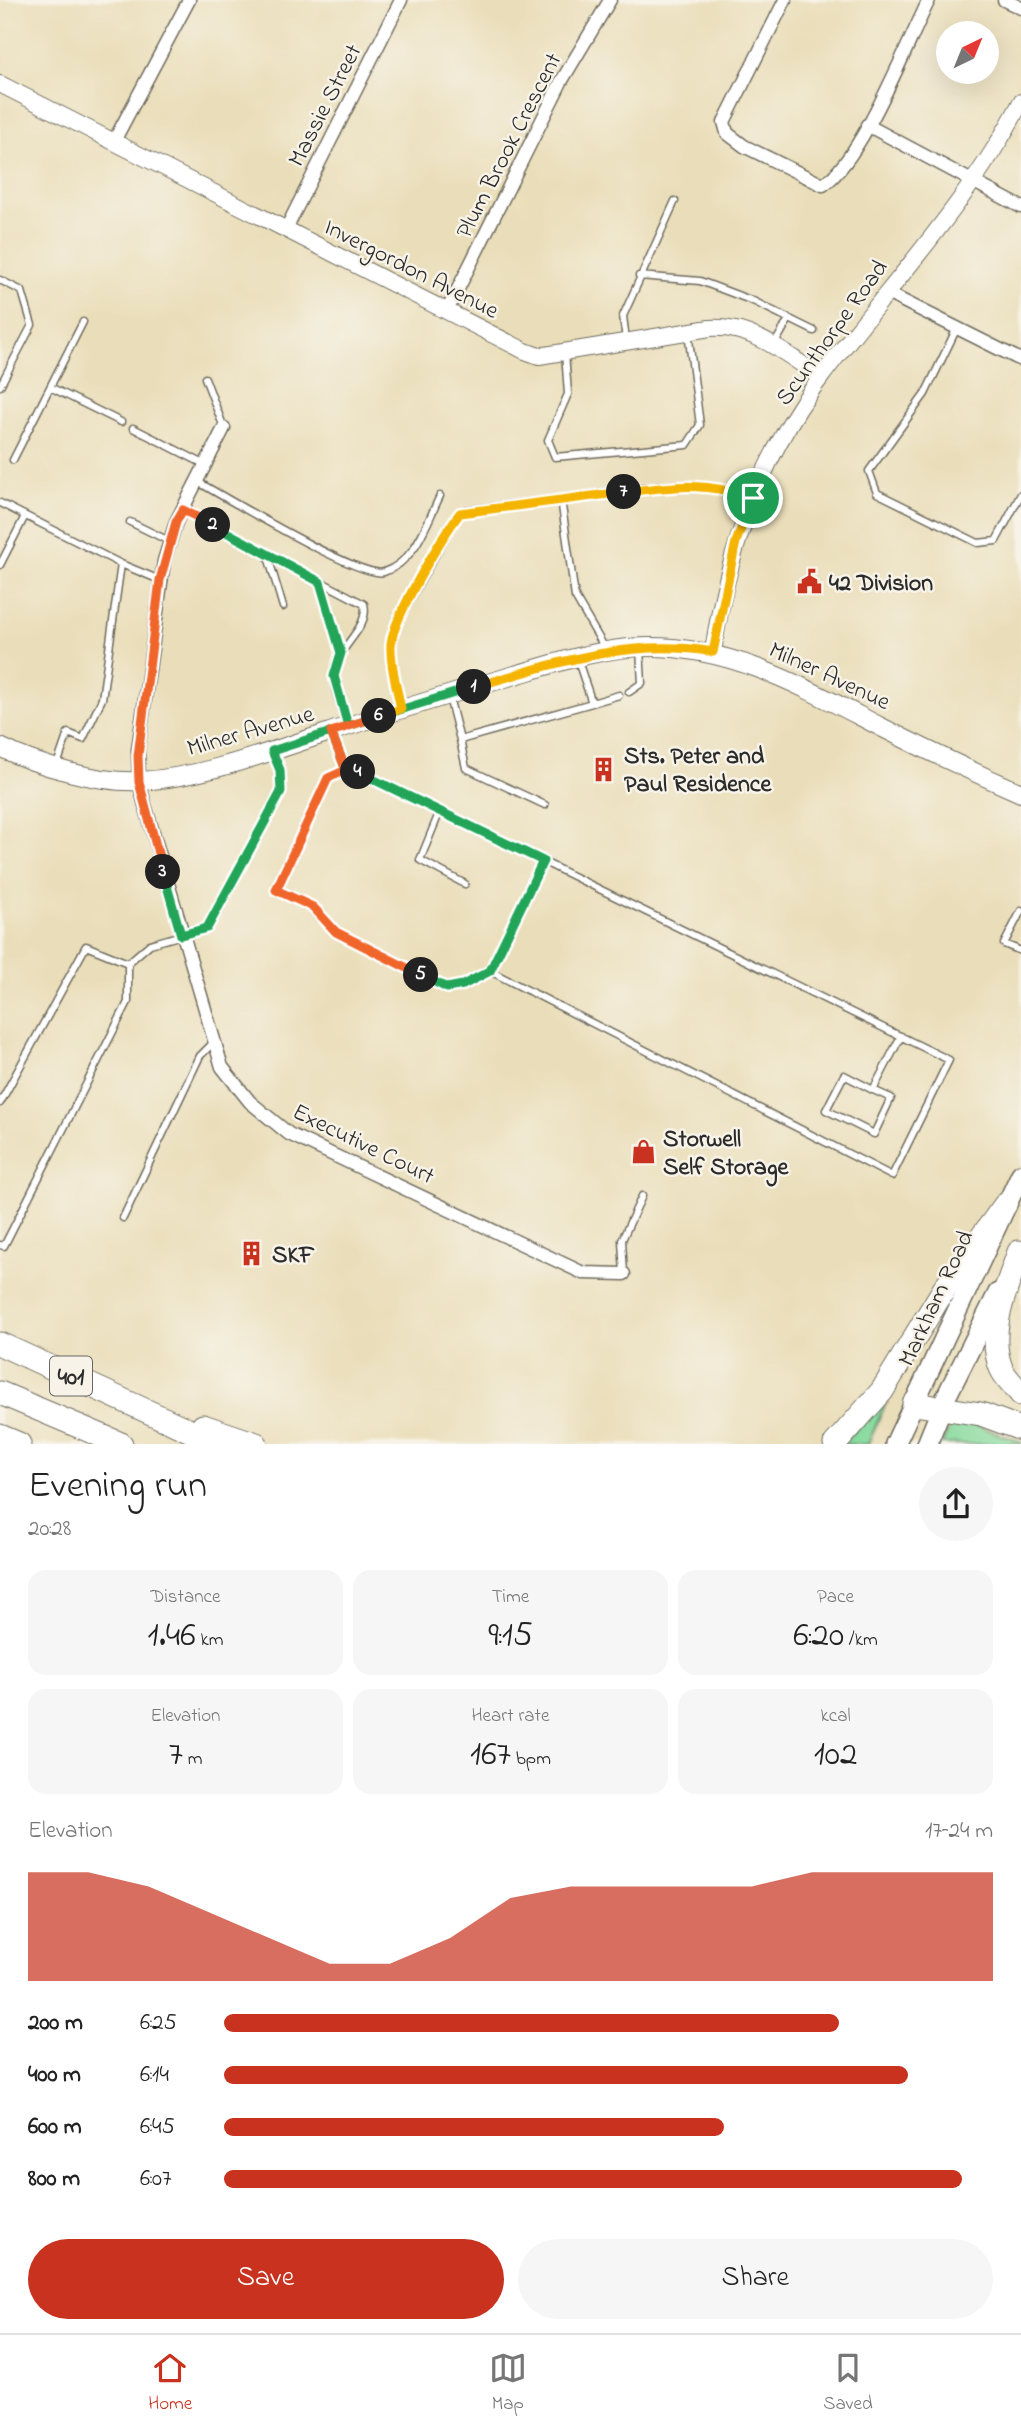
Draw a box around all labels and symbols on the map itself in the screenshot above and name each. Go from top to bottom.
north arrow [936,21,999,84]
street label: Massie Street [280,39,372,174]
street label: Plum Brook Crescent [448,47,572,245]
street label: Invergordon Avenue [317,211,505,329]
street label: Scunthorpe Road [768,253,898,414]
pin [723,468,783,528]
pin: 7 [606,475,642,510]
pin: 2 [196,508,230,542]
place label: 42 Division [829,567,933,602]
public building icon: 42 Division [795,568,823,596]
street label: Milner Avenue [762,634,896,721]
pin: 1 [456,670,491,704]
street label: Milner Avenue [183,698,319,767]
pin: 6 [362,698,396,734]
place label: Sts. Peter and Paul Residence [624,740,772,803]
pin: 4 [340,754,376,790]
building icon: Sts. Peter and Paul Residence [590,755,618,783]
pin: 3 [146,854,180,890]
pin: 5 [404,958,438,992]
street label: Executive Court [286,1096,440,1195]
place label: Storwell Self Storage [663,1123,789,1187]
shop icon: Storwell Self Storage [629,1138,657,1166]
street label: Markham Road [890,1225,984,1373]
place label: SKF [272,1239,315,1274]
building icon: SKF [238,1240,266,1268]
road number: 401 [50,1357,92,1396]

